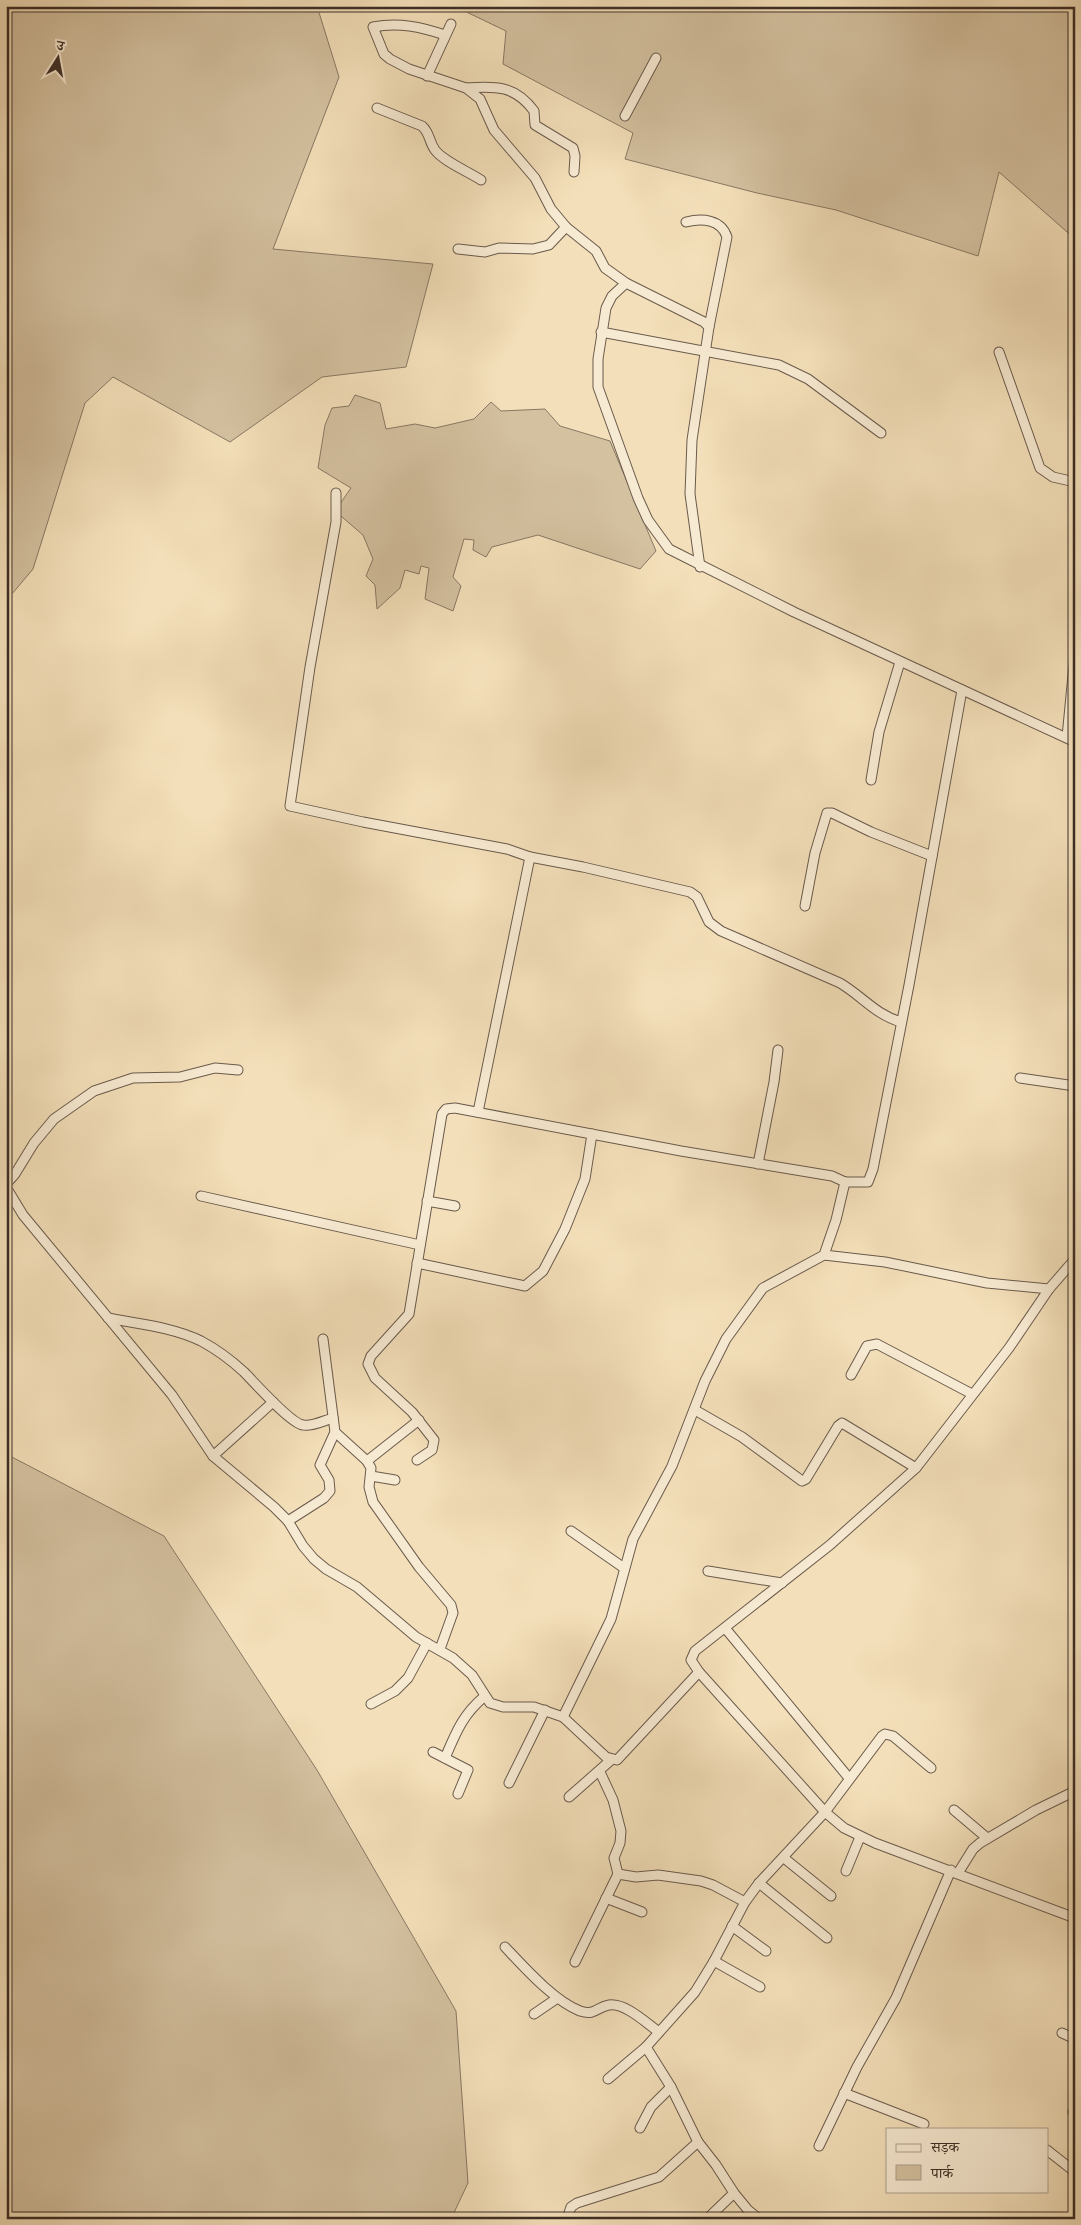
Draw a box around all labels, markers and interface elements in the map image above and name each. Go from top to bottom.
north arrow [32,32,82,82]
text: उ [54,36,67,56]
legend [886,2128,1048,2192]
text: सड़क [930,2137,960,2157]
text: पार्क [930,2163,954,2183]

